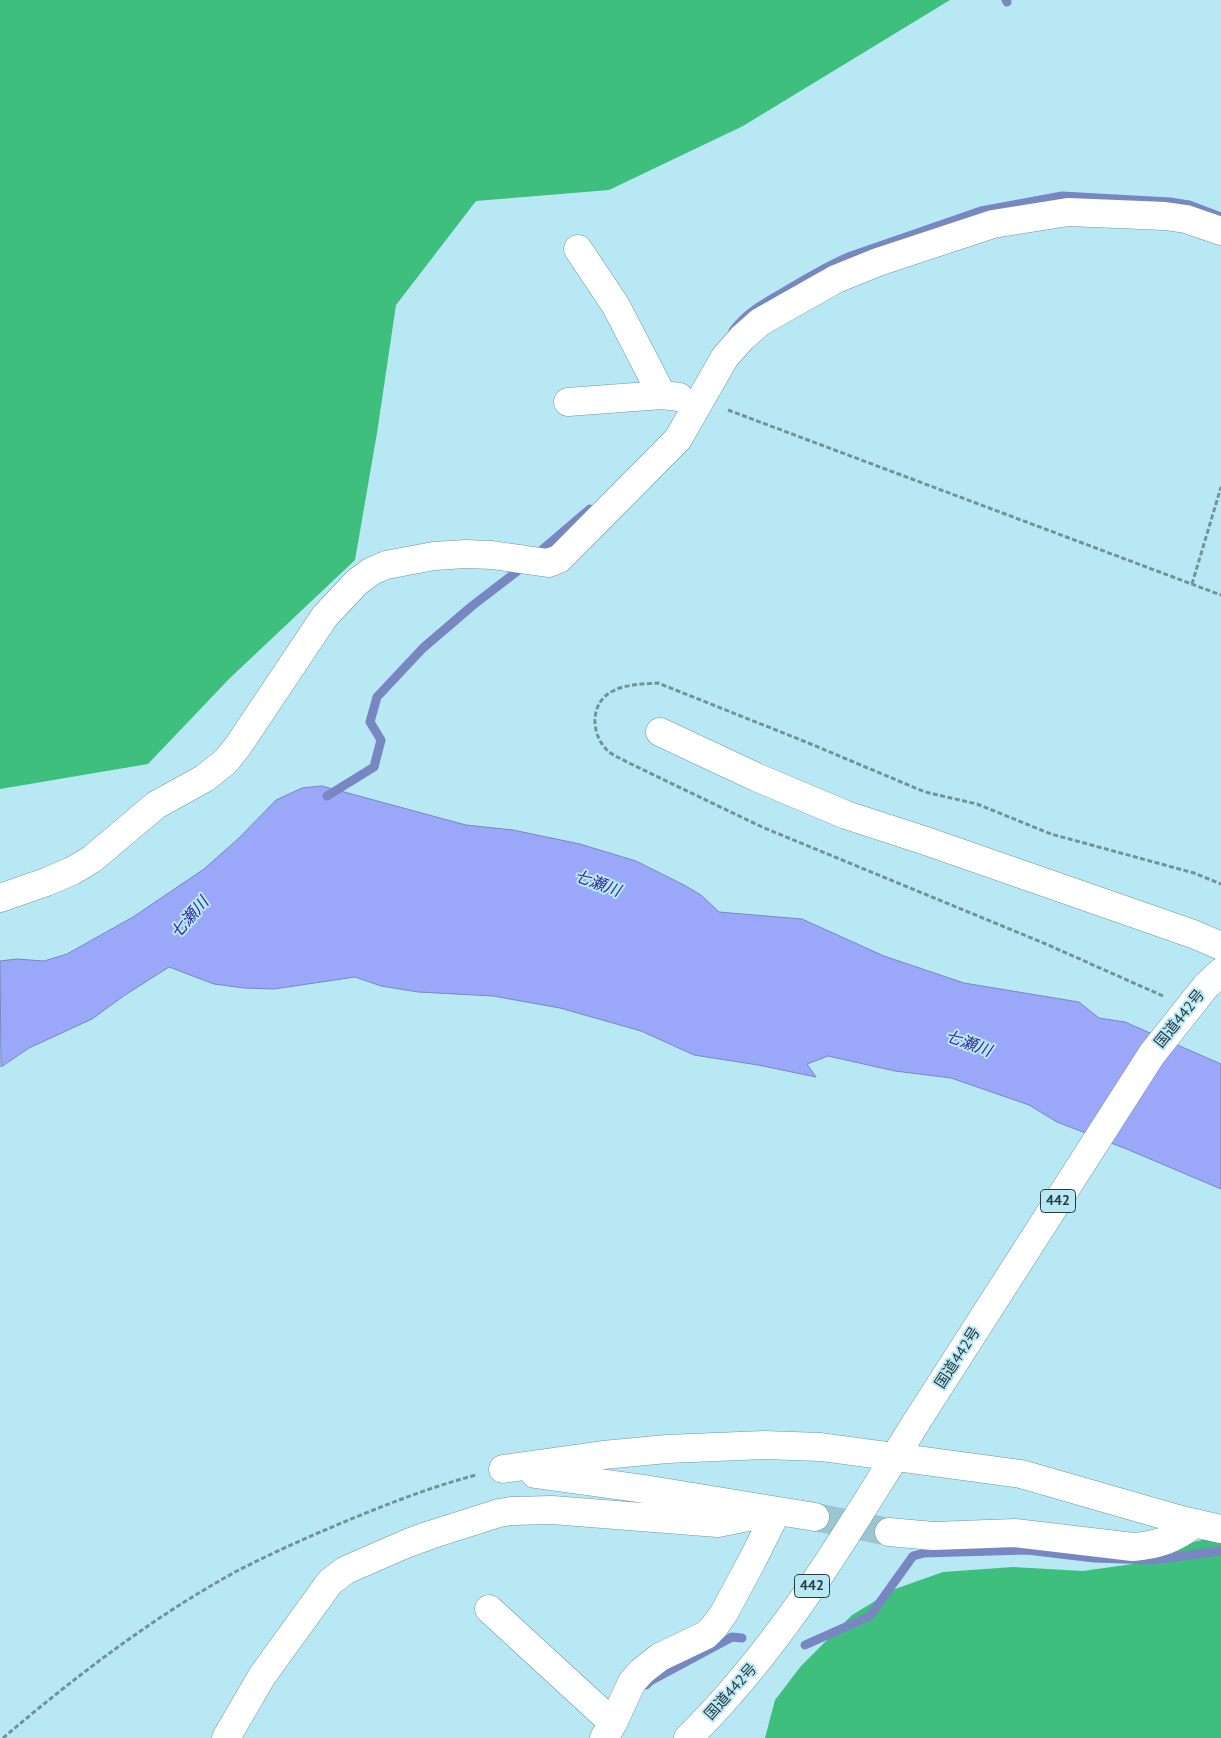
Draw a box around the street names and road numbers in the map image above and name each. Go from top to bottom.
street label: 国道442号 [1151,986,1209,1052]
road number: 442 [1040,1190,1076,1212]
street label: 国道442号 [932,1324,984,1392]
road number: 442 [794,1574,830,1598]
street label: 国道442号 [701,1660,761,1724]

